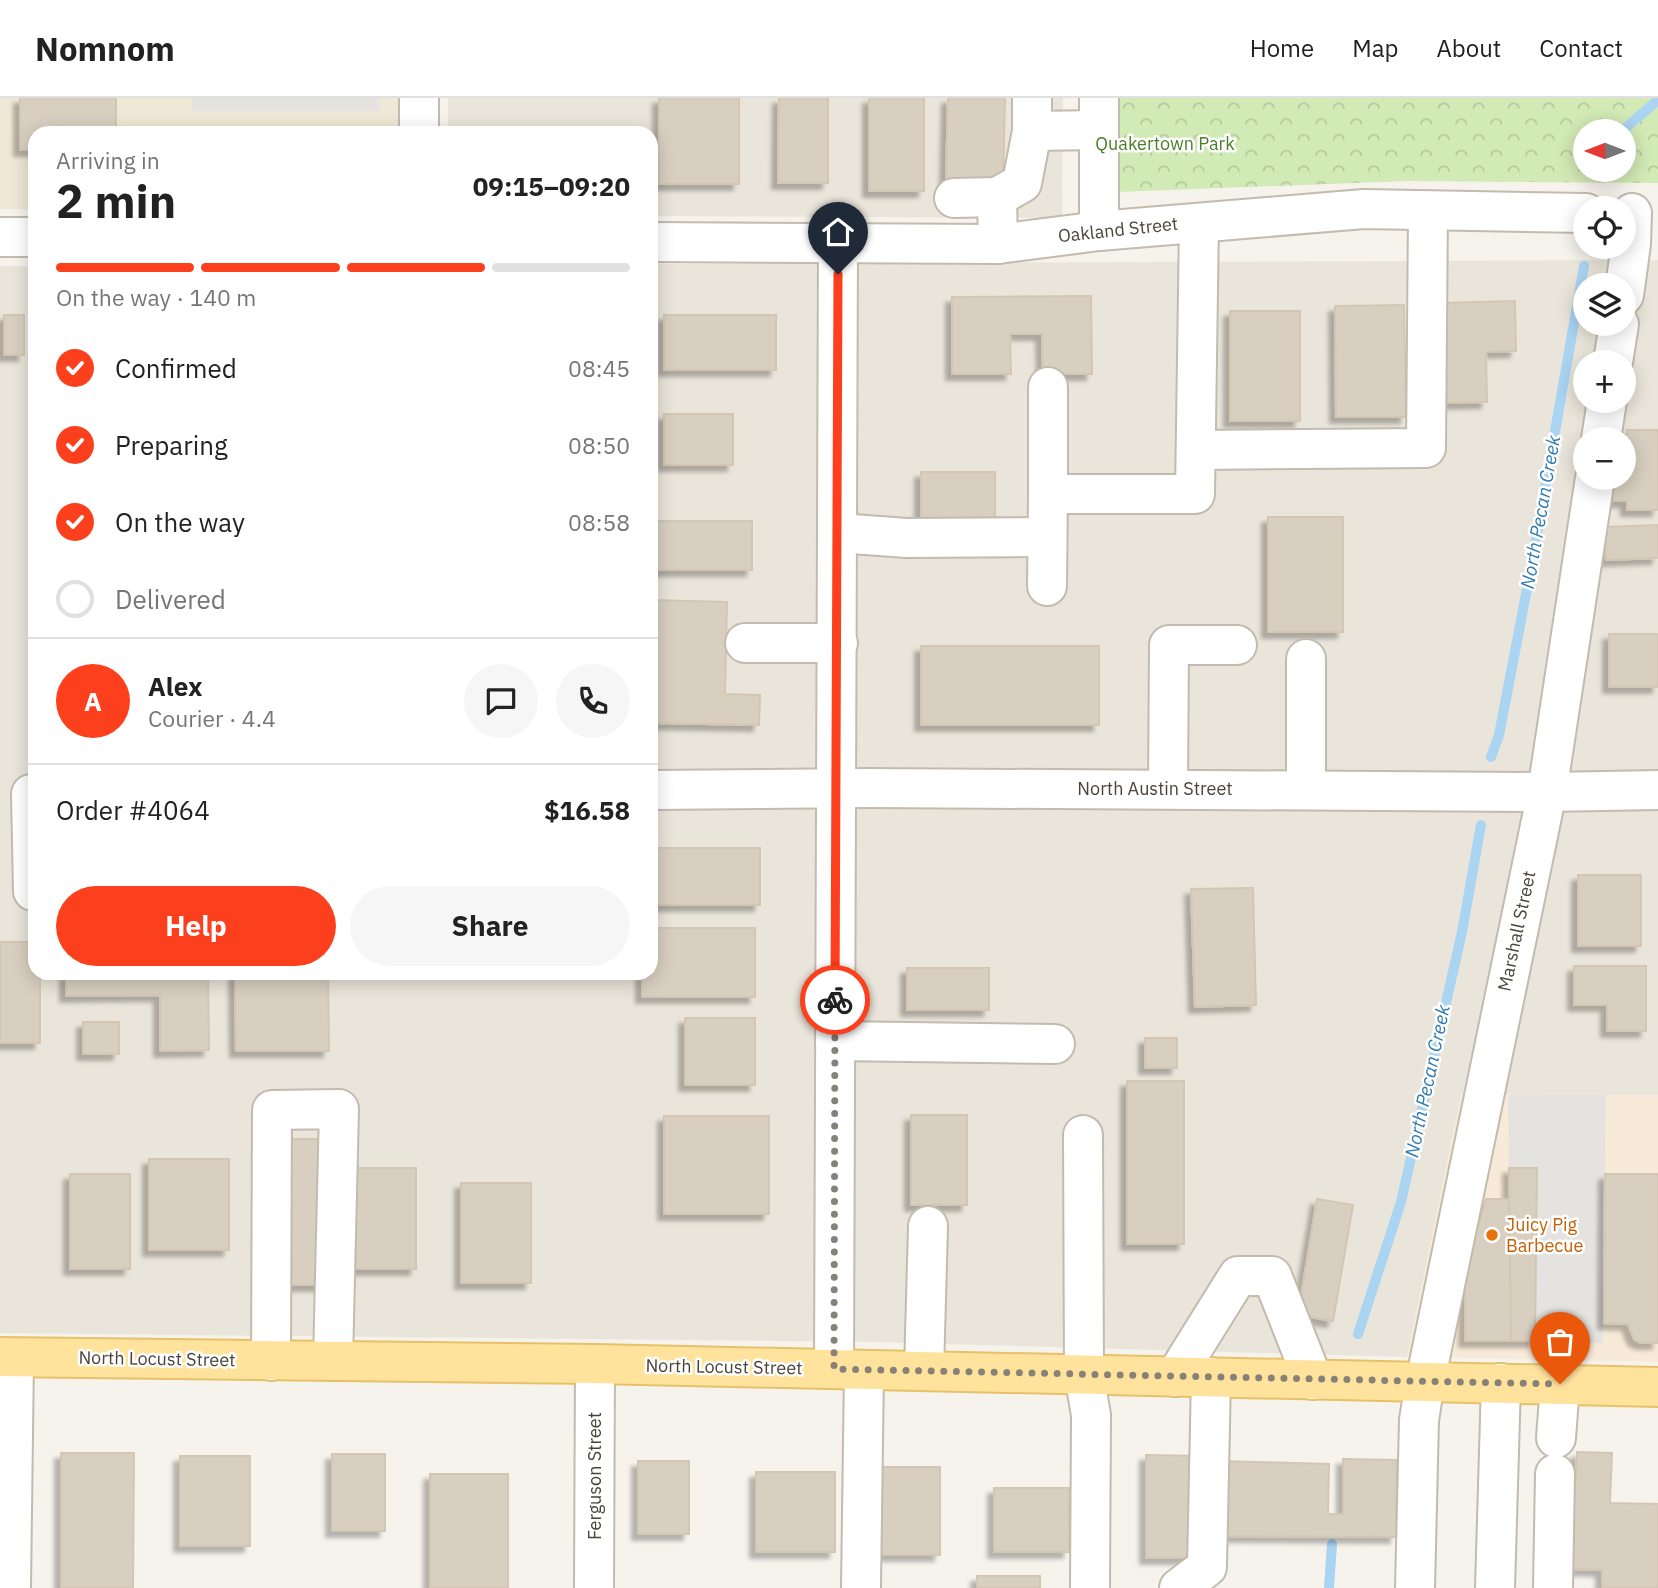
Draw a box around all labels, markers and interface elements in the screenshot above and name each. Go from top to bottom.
text: Nomnom [35,27,175,70]
text: Home [1250,32,1314,64]
text: Map [1352,32,1398,64]
text: About [1436,32,1501,64]
text: Contact [1539,32,1623,64]
north arrow [1573,119,1636,182]
map controls [1573,119,1636,490]
park label: Quakertown Park [1095,132,1235,155]
text: Arriving in [56,145,160,175]
text: 09:15–09:20 [473,169,630,203]
text: 2 min [56,171,176,231]
button: locate [1573,196,1636,259]
pin [808,202,868,274]
street label: Oakland Street [1057,212,1179,247]
icon: home [819,213,857,251]
button: layers [1573,273,1636,336]
text: On the way · 140 m [56,282,256,312]
icon: check [56,349,94,387]
button: + [1573,350,1636,413]
text: Confirmed [115,351,237,385]
text: 08:45 [568,353,630,383]
icon: check [56,426,94,464]
button: − [1573,427,1636,490]
text: Preparing [115,428,228,462]
text: 08:50 [568,430,630,460]
water label: North Pecan Creek [1515,432,1565,591]
icon: check [56,503,94,541]
text: On the way [115,505,245,539]
text: 08:58 [568,507,630,537]
text: Delivered [115,582,226,616]
button: chat [464,664,538,738]
button: phone [556,664,630,738]
text: Alex [148,669,202,703]
text: A [84,684,102,718]
text: Courier · 4.4 [148,703,276,733]
street label: North Austin Street [1077,777,1233,800]
text: Order #4064 [56,793,210,827]
text: $16.58 [544,793,630,827]
street label: Marshall Street [1493,868,1541,993]
button: Help [56,886,336,966]
button: Share [350,886,630,966]
courier [800,965,870,1035]
icon: bike [816,981,854,1019]
water label: North Pecan Creek [1399,1001,1455,1159]
place label: Juicy Pig Barbecue [1506,1213,1584,1257]
marker: Juicy Pig Barbecue [1484,1227,1500,1243]
pin [1530,1312,1590,1384]
icon: bag [1541,1323,1579,1361]
street label: North Locust Street [78,1346,236,1371]
street label: North Locust Street [645,1354,803,1379]
street label: Ferguson Street [583,1412,606,1540]

